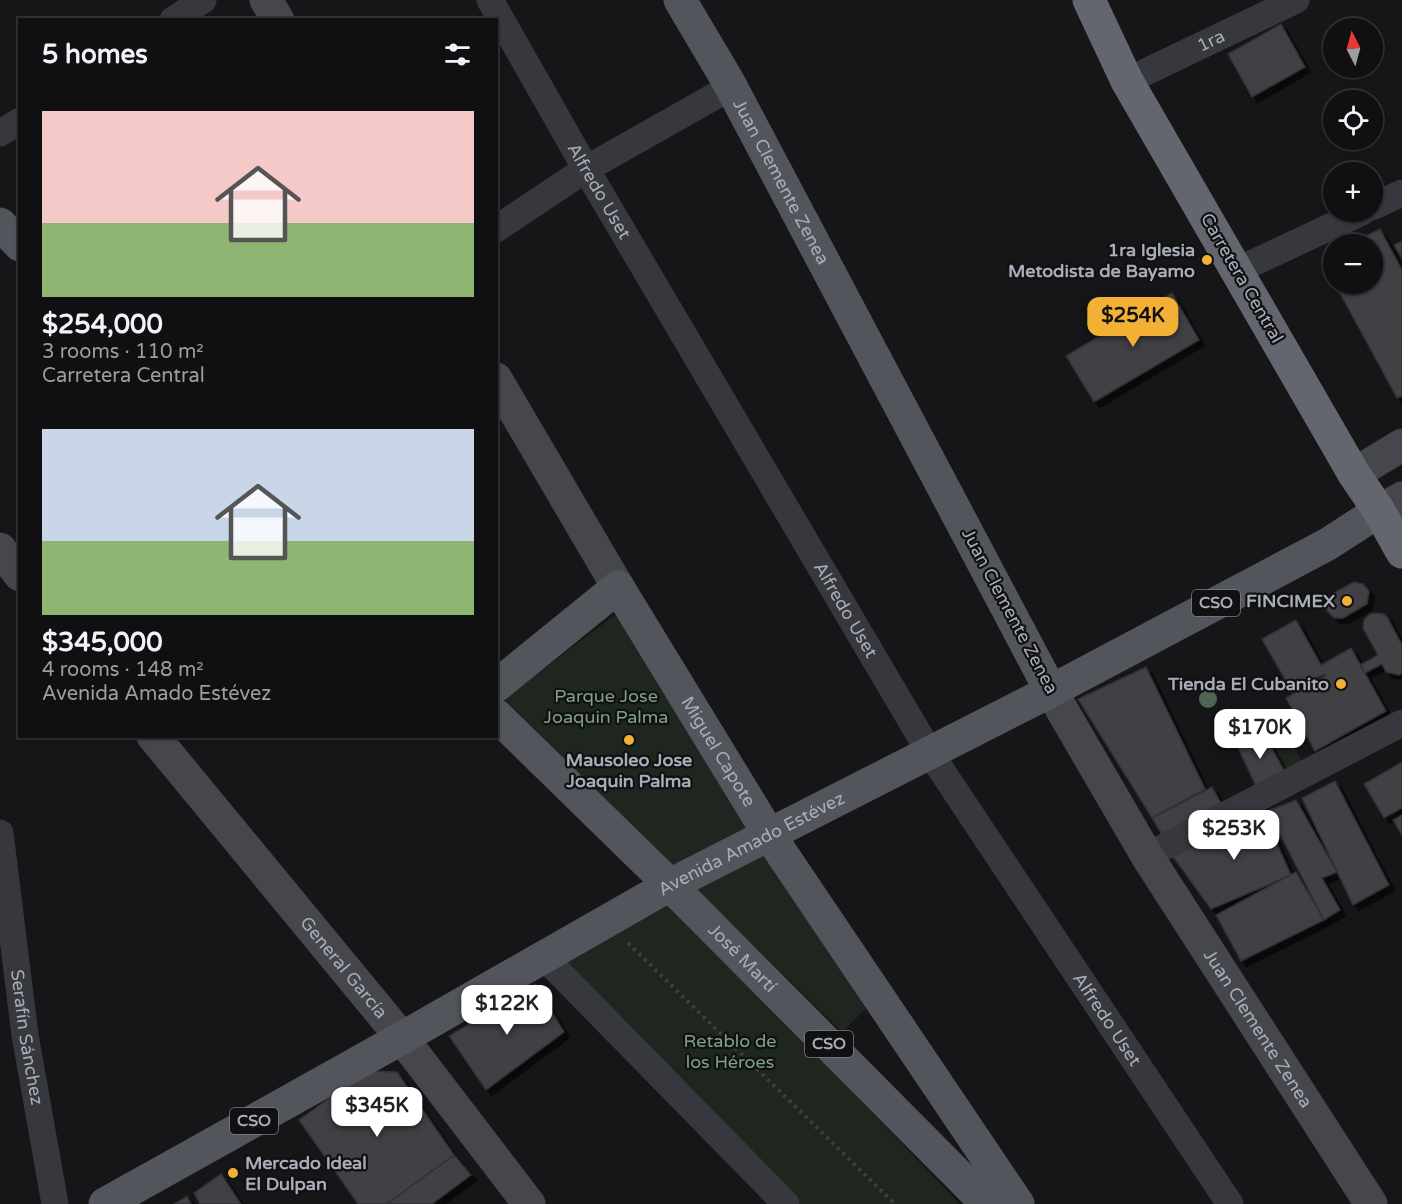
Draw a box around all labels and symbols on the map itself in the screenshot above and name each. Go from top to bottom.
north arrow [1323,18,1383,78]
street label: 1ra [1193,25,1228,57]
street label: Juan Clemente Zenea [728,95,834,268]
street label: Alfredo Uset [563,139,636,243]
street label: Carretera Central [1196,209,1288,347]
place label: 1ra Iglesia Metodista de Bayamo [1008,239,1195,282]
marker: 1ra Iglesia Metodista de Bayamo [1200,253,1214,267]
pin: $254K [1091,297,1175,348]
street label: Juan Clemente Zenea [957,524,1063,698]
street label: Alfredo Uset [809,558,883,662]
road number: CSO [1192,590,1240,616]
place label: FINCIMEX [1246,590,1335,612]
marker: FINCIMEX [1340,594,1354,608]
place label: Tienda El Cubanito [1167,673,1329,695]
marker: Tienda El Cubanito [1334,677,1348,691]
park label: Parque Jose Joaquin Palma [544,685,668,728]
street label: Miguel Capote [676,692,761,811]
pin: $170K [1218,709,1302,760]
marker: Mausoleo Jose Joaquin Palma [622,733,636,747]
place label: Mausoleo Jose Joaquin Palma [566,749,692,792]
street label: Avenida Amado Estévez [654,787,848,901]
pin: $253K [1192,810,1276,861]
street label: General García [295,912,392,1023]
street label: José Martí [703,919,782,997]
street label: Juan Clemente Zenea [1199,945,1317,1112]
street label: Serafín Sánchez [6,968,48,1107]
street label: Alfredo Uset [1068,968,1146,1070]
pin: $122K [465,985,549,1036]
park label: Retablo de los Héroes [683,1030,777,1073]
road number: CSO [805,1031,853,1057]
pin: $345K [335,1087,419,1138]
road number: CSO [230,1108,278,1134]
place label: Mercado Ideal El Dulpan [245,1152,367,1195]
marker: Mercado Ideal El Dulpan [226,1166,240,1180]

